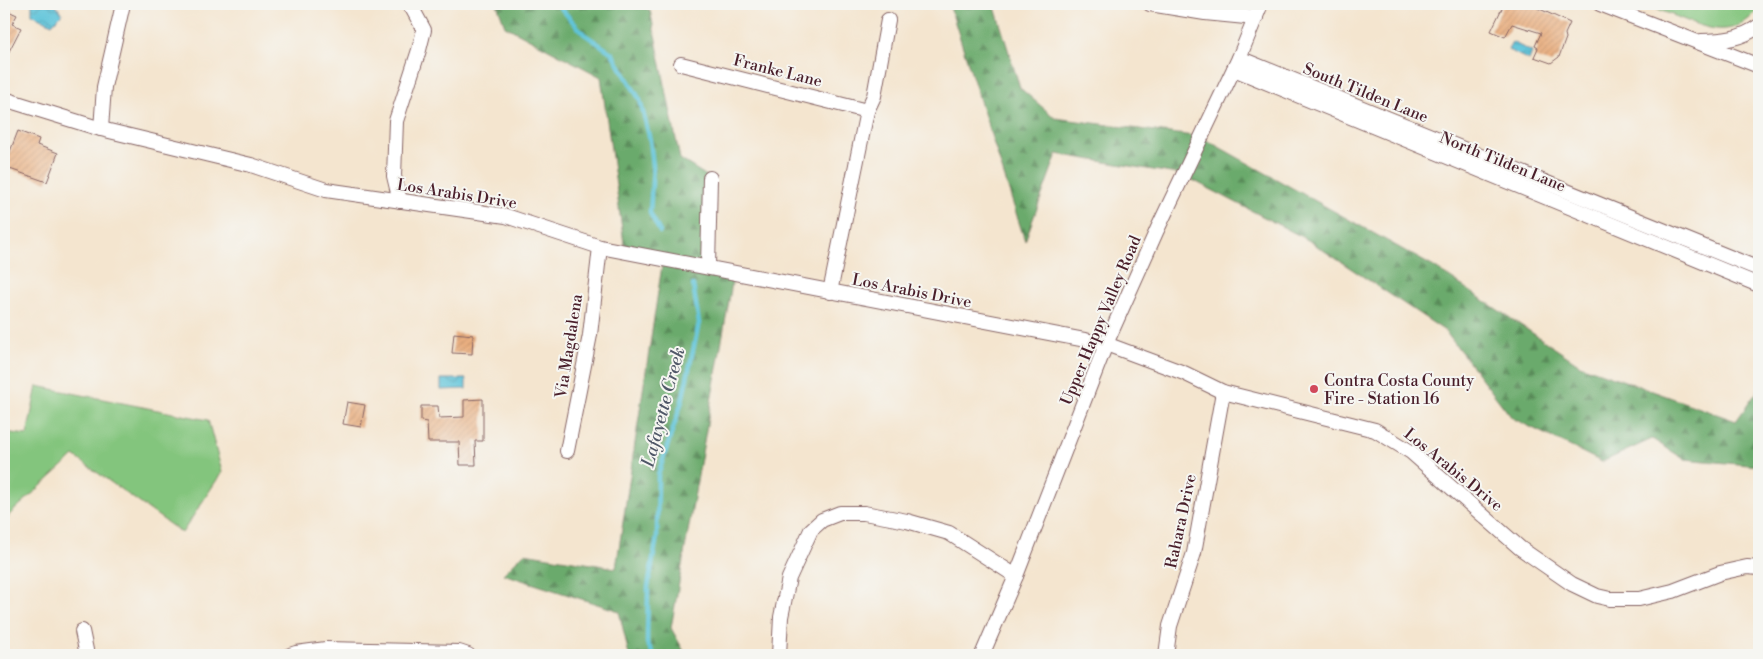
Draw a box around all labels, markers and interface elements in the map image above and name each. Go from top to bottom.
street label: Franke Lane [731,50,824,92]
street label: South Tilden Lane [1300,59,1431,127]
street label: North Tilden Lane [1437,128,1569,196]
street label: Los Arabis Drive [395,175,518,213]
street label: Upper Happy Valley Road [1056,233,1146,408]
street label: Los Arabis Drive [850,270,973,312]
street label: Via Magdalena [551,292,587,401]
water label: Lafayette Creek [636,345,690,470]
place label: Contra Costa County Fire - Station 16 [1324,371,1474,409]
marker: Contra Costa County Fire - Station 16 [1308,383,1320,395]
street label: Los Arabis Drive [1400,424,1507,516]
street label: Rahara Drive [1161,472,1201,570]

